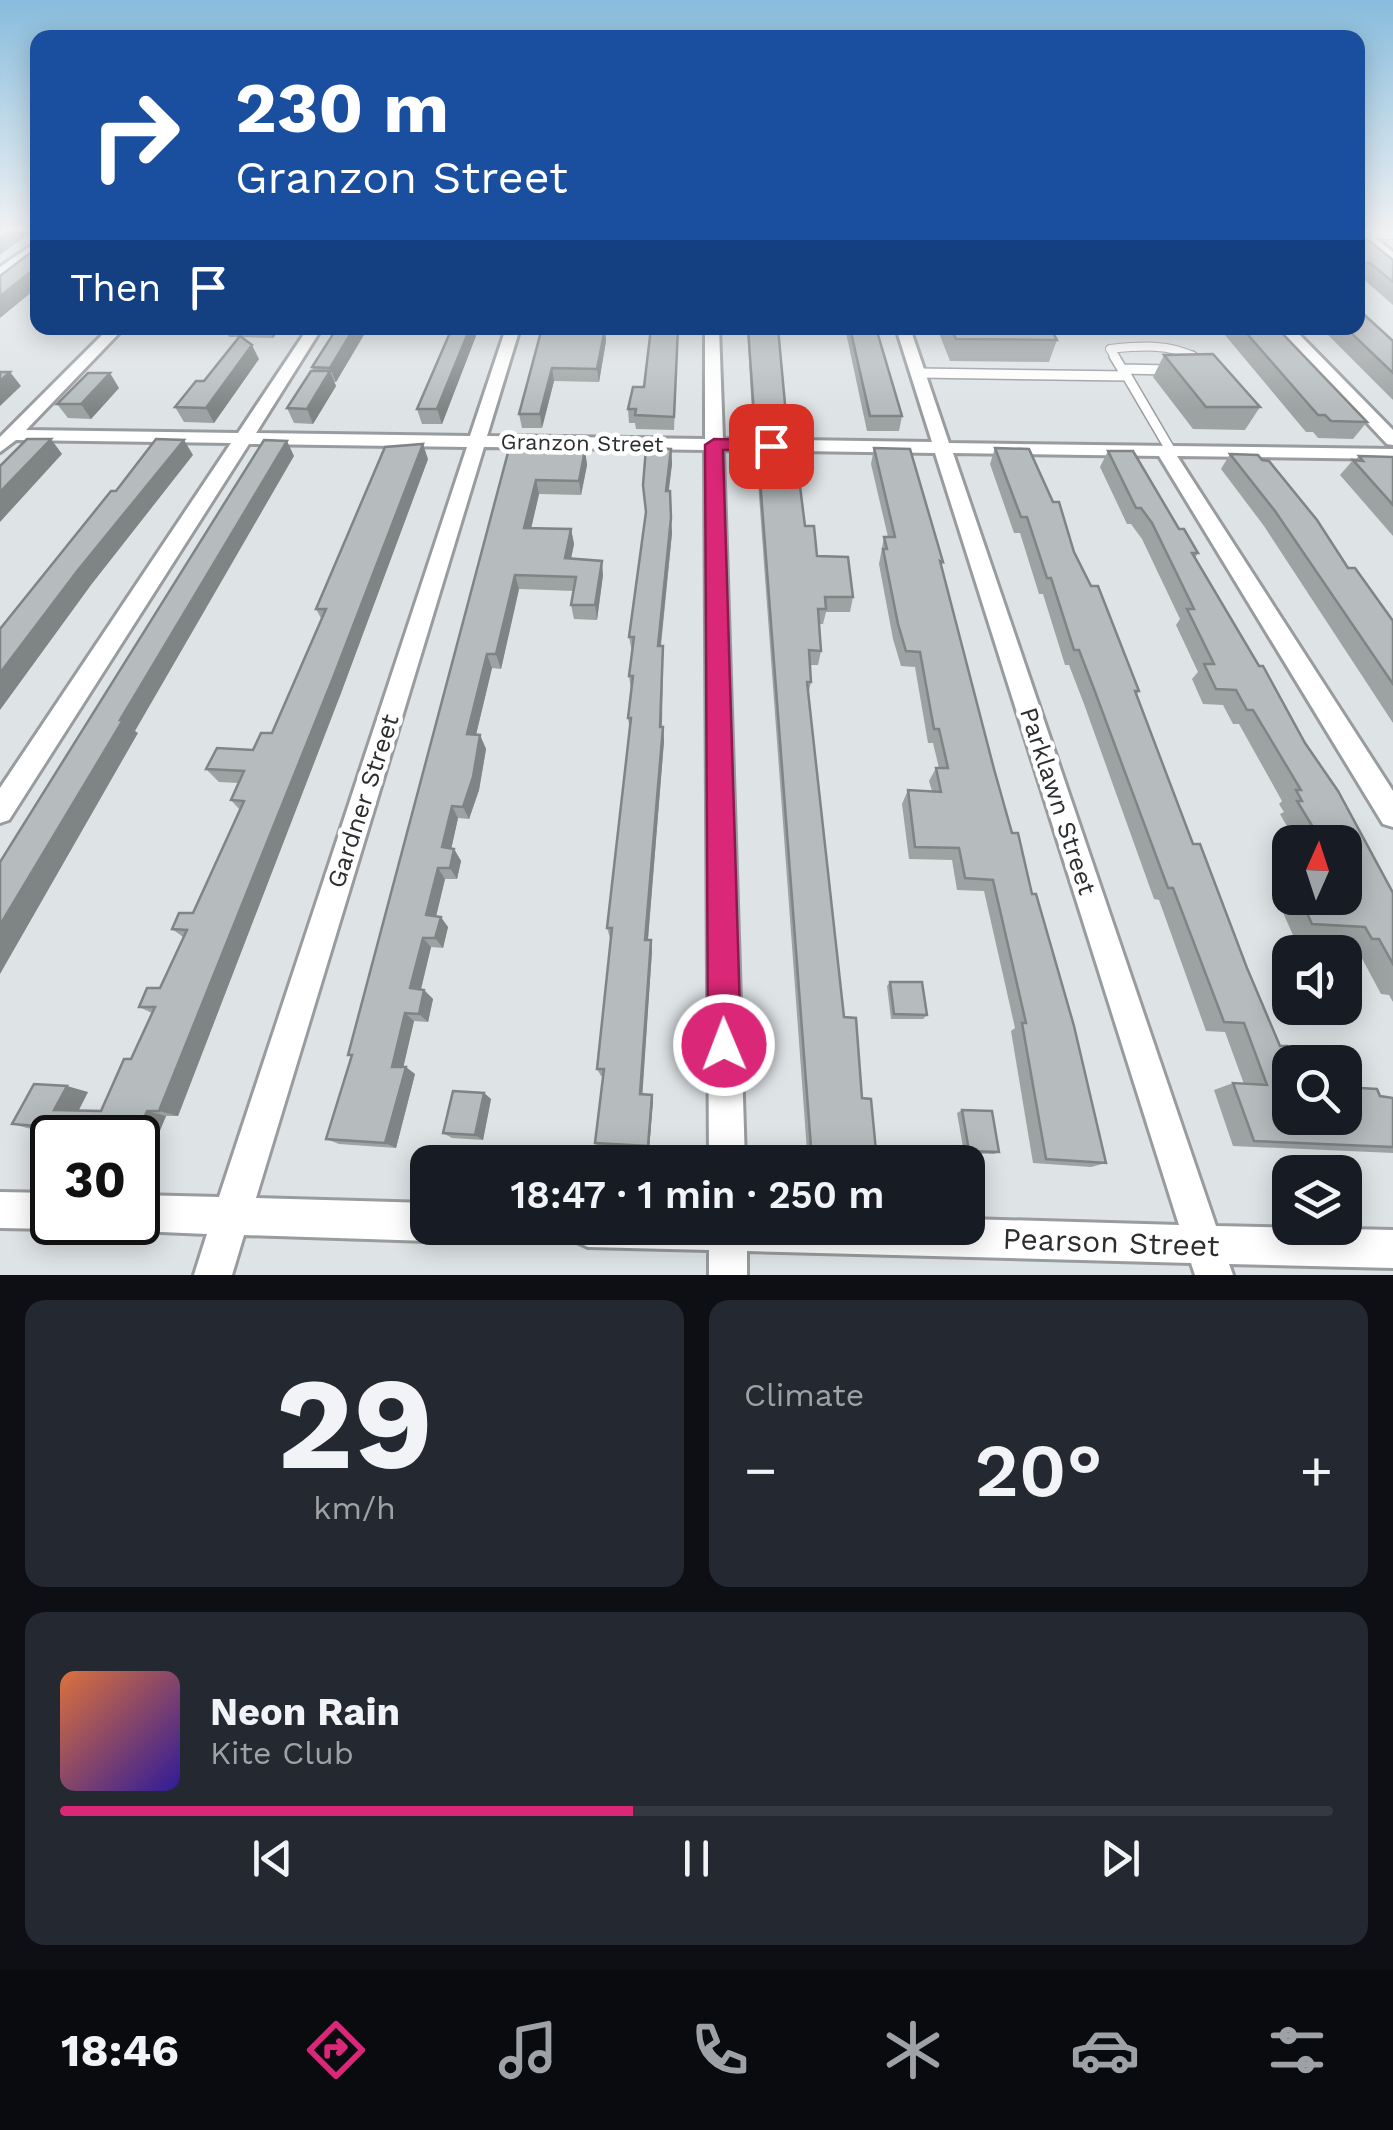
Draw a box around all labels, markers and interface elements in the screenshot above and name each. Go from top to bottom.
text: 230 m [235,67,449,149]
icon: right [70,70,200,200]
text: Granzon Street [235,151,568,204]
icon: arrive [181,260,236,315]
text: Then [70,266,161,310]
pin [729,404,814,489]
icon: arrive [744,419,799,474]
street label: Granzon Street [500,429,664,457]
street label: Parklawn Street [1014,704,1102,899]
street label: Gardner Street [321,710,405,892]
north arrow [1272,825,1362,915]
map controls [1272,825,1362,1245]
button: sound [1272,935,1362,1025]
position arrow [672,993,776,1097]
button: search [1272,1045,1362,1135]
speed limit sign: 30 [30,1115,160,1245]
button: layers [1272,1155,1362,1245]
text: 18:47 · 1 min · 250 m [511,1173,884,1217]
street label: Pearson Street [1002,1221,1220,1263]
text: 29 [276,1347,433,1500]
text: Climate [744,1376,864,1414]
text: 20° [974,1426,1103,1514]
text: − [744,1438,777,1502]
text: + [1300,1438,1333,1502]
text: km/h [313,1489,396,1527]
text: Neon Rain [210,1690,400,1734]
text: Kite Club [210,1734,354,1772]
icon: previous [245,1831,300,1886]
icon: pause [669,1831,724,1886]
icon: next [1093,1831,1148,1886]
icon: directions [301,2015,371,2085]
icon: music [493,2015,563,2085]
icon: phone [685,2015,755,2085]
icon: climate [878,2015,948,2085]
icon: car [1070,2015,1140,2085]
icon: filters [1262,2015,1332,2085]
text: 18:46 [61,2024,179,2077]

